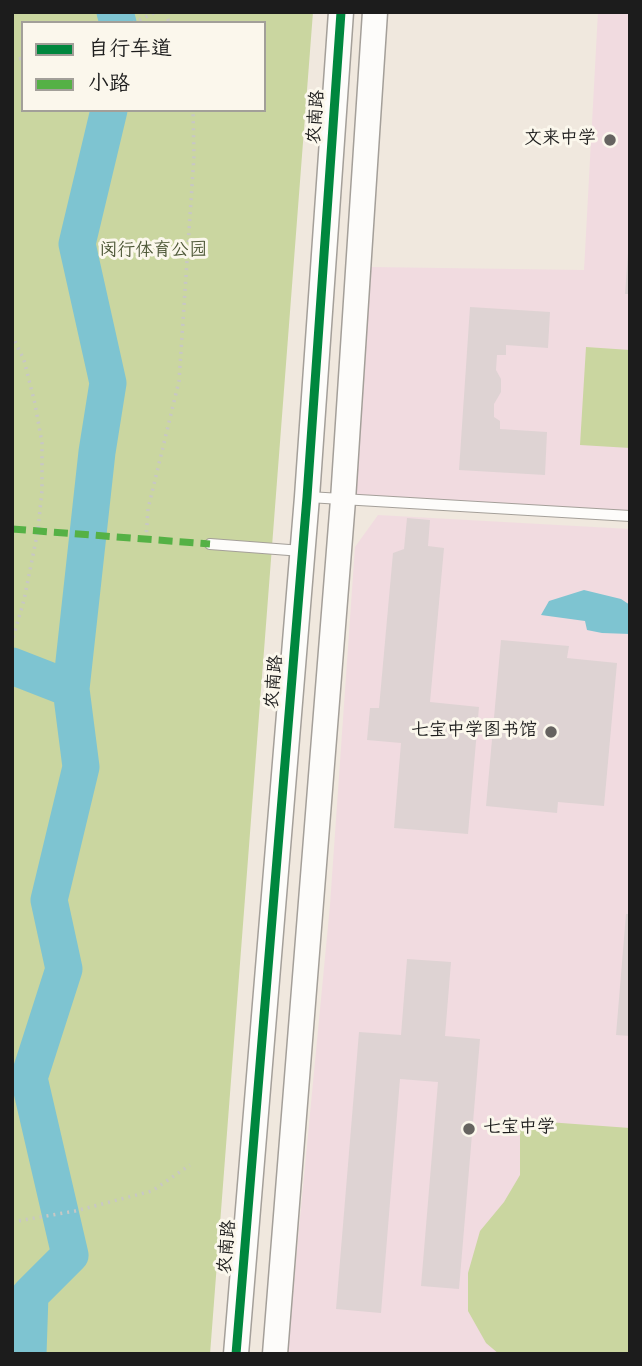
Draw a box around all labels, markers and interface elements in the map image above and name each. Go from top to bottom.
legend [21,21,266,112]
text: 自行车道 [88,33,172,66]
text: 小路 [88,68,130,101]
street label: 农南路 [305,89,331,145]
place label: 文来中学 [524,129,596,151]
marker: 文来中学 [602,132,618,148]
park label: 闵行体育公园 [99,241,207,263]
street label: 农南路 [263,654,289,710]
place label: 七宝中学图书馆 [411,721,537,743]
marker: 七宝中学图书馆 [543,724,559,740]
place label: 七宝中学 [483,1118,555,1140]
marker: 七宝中学 [461,1121,477,1137]
street label: 农南路 [216,1219,242,1275]

